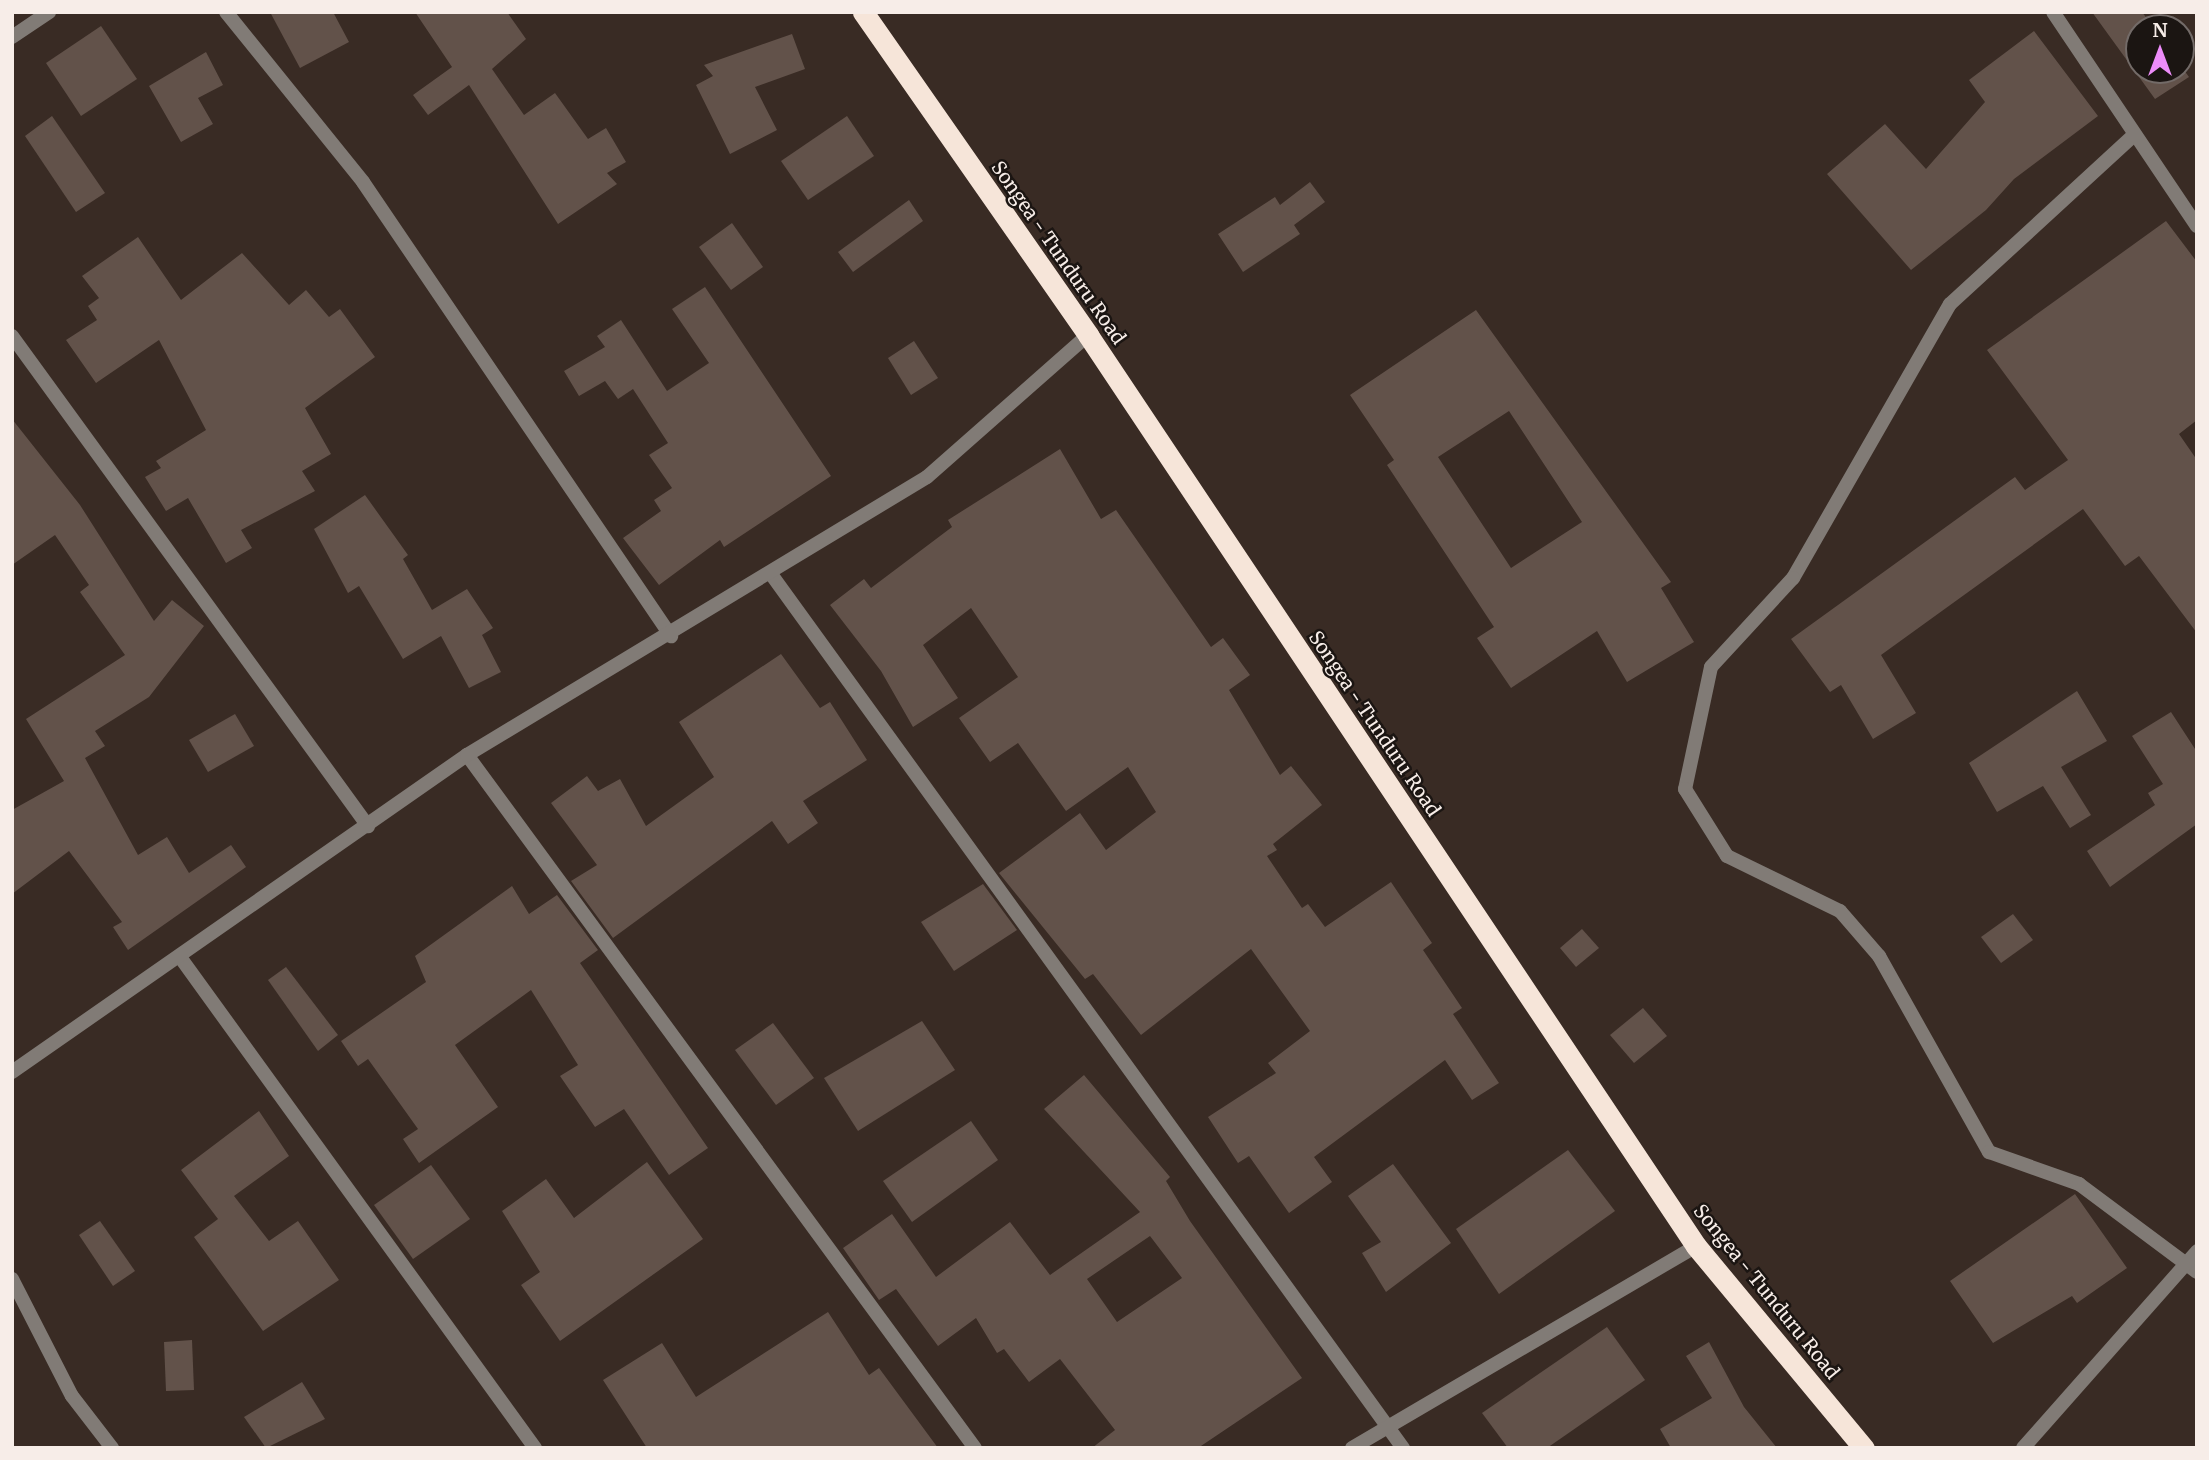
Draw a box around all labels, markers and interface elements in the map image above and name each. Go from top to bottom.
north arrow [2125,14,2195,84]
text: N [2152,18,2168,42]
street label: Songea - Tunduru Road [986,157,1130,349]
street label: Songea - Tunduru Road [1303,627,1445,821]
street label: Songea - Tunduru Road [1688,1200,1844,1384]

